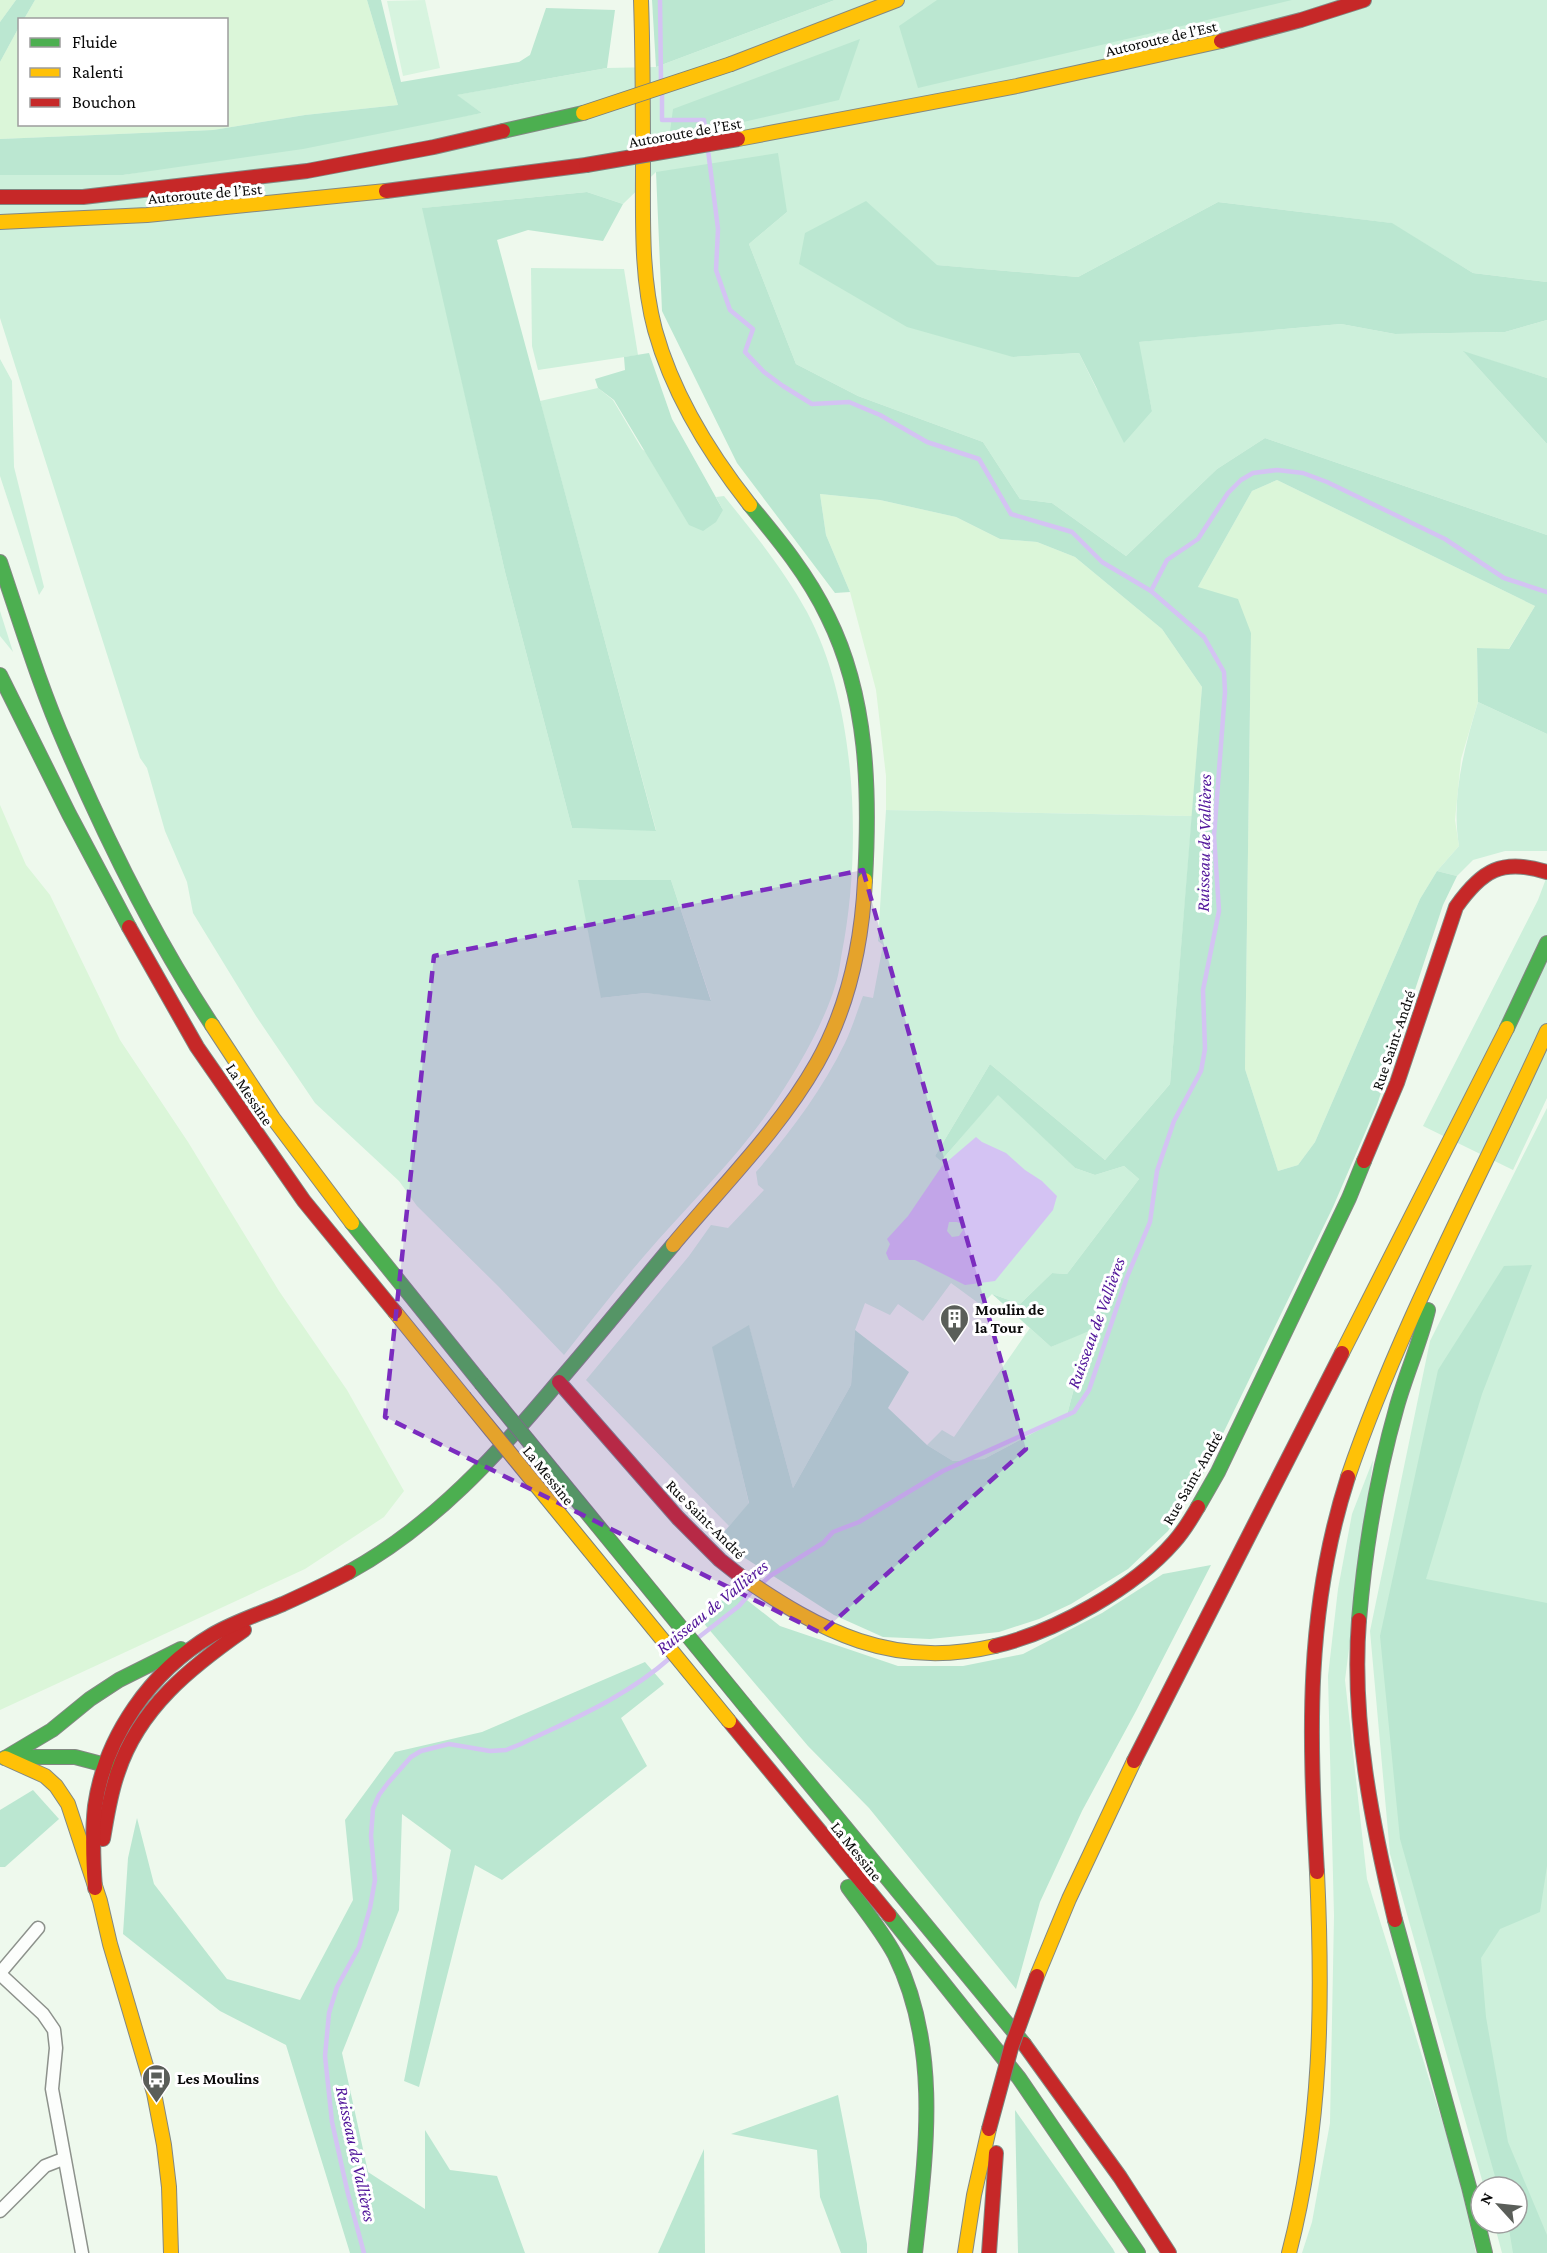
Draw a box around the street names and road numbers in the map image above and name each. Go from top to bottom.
street label: Autoroute de l’Est [1104,17,1219,60]
street label: Autoroute de l’Est [627,114,744,151]
street label: Autoroute de l’Est [147,180,263,207]
street label: Rue Saint-André [1368,988,1418,1092]
street label: La Messine [223,1060,277,1128]
street label: Rue Saint-André [1159,1429,1226,1528]
street label: La Messine [520,1442,578,1508]
street label: Rue Saint-André [663,1476,749,1562]
street label: La Messine [828,1818,886,1884]

